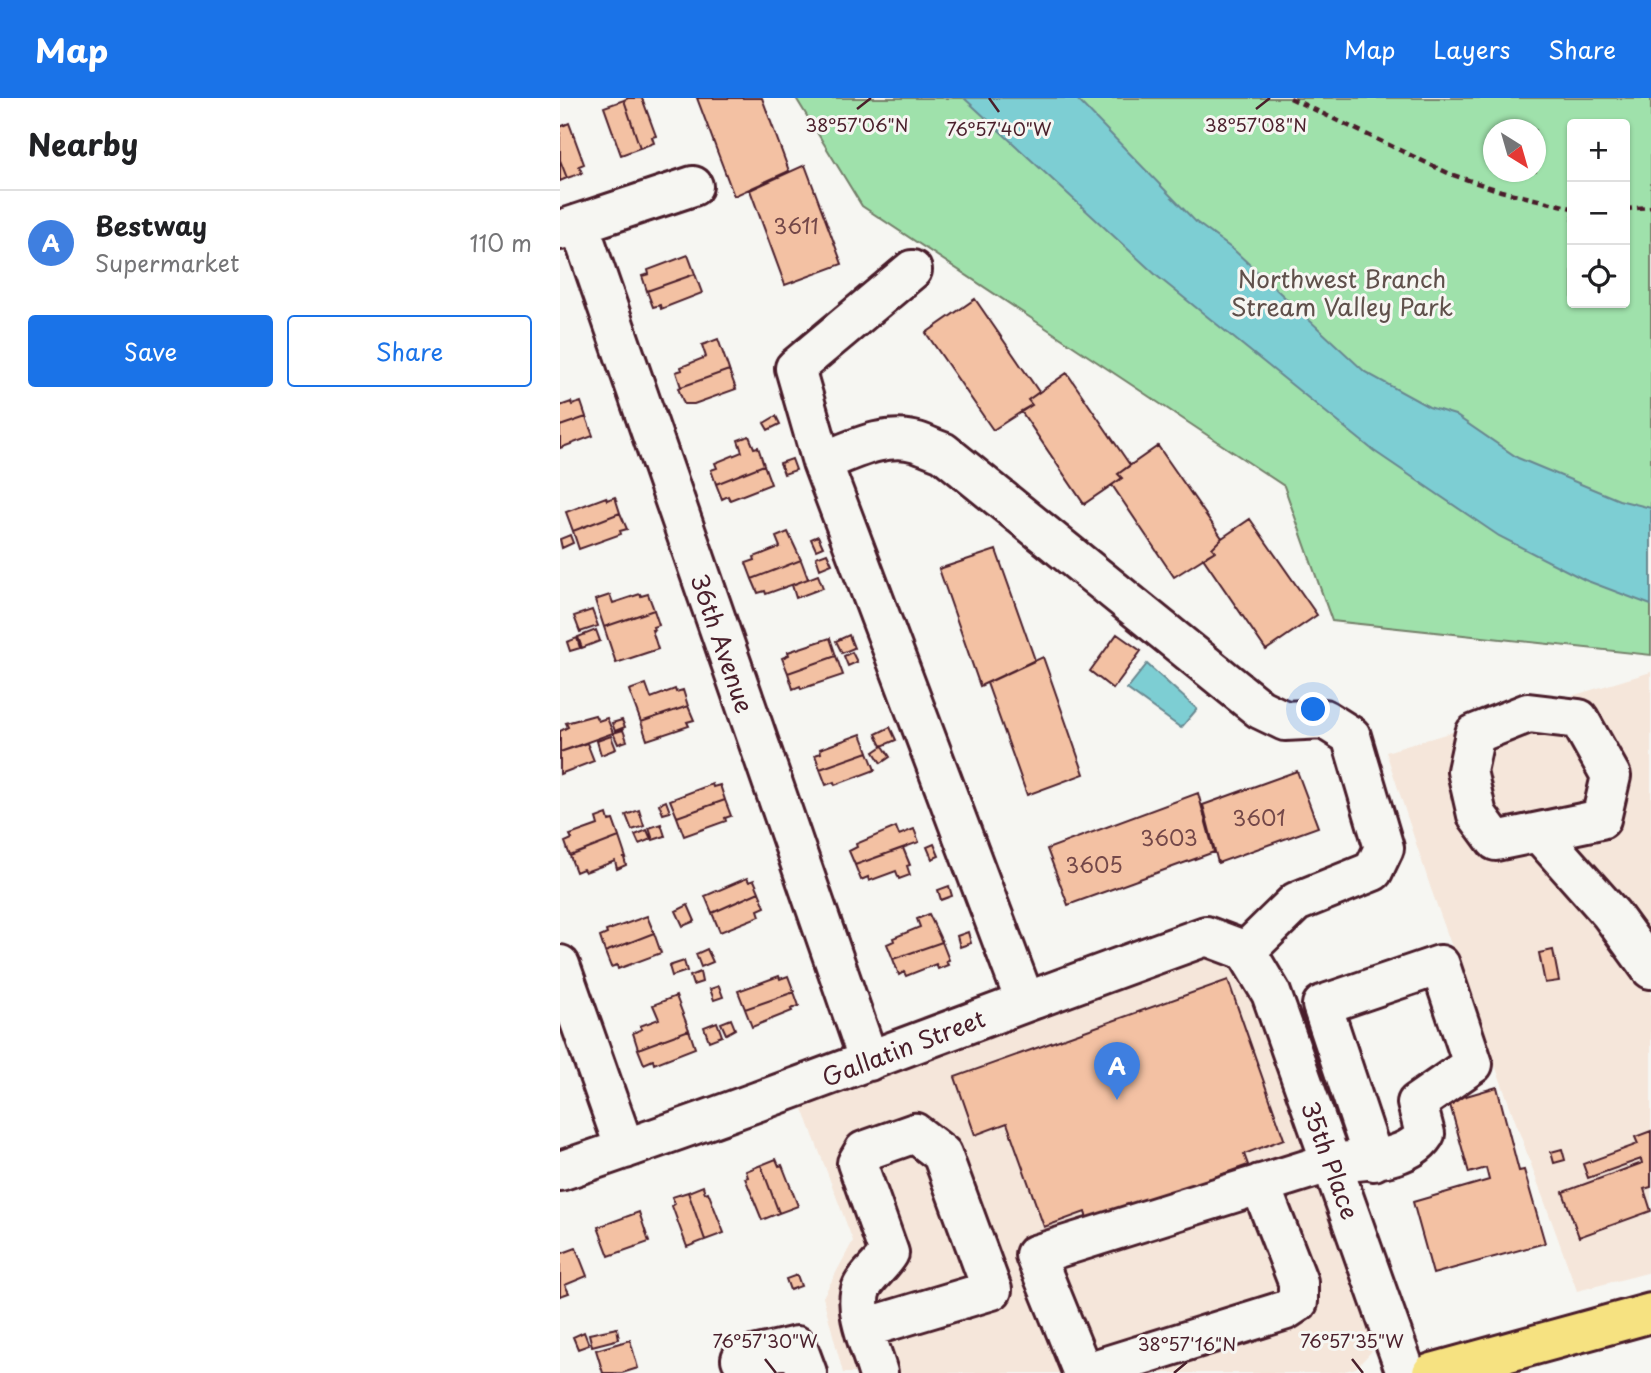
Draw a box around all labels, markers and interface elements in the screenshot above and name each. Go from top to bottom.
text: Map [35,24,108,74]
text: Map [1344,31,1395,67]
text: Layers [1433,31,1510,67]
text: Share [1548,31,1616,67]
text: 38°57'06"N [805,111,909,138]
text: 38°57'08"N [1205,111,1307,138]
text: 76°57'40"W [947,115,1052,142]
north arrow [1483,119,1546,182]
map controls [1567,119,1630,308]
button: + [1567,119,1630,182]
text: Nearby [28,121,138,166]
button: − [1567,182,1630,245]
text: Bestway [95,206,207,245]
house number: 3611 [773,209,819,241]
text: A [42,225,60,260]
text: 110 m [470,225,532,260]
text: Supermarket [95,245,239,280]
button: locate [1567,245,1630,308]
park label: Northwest Branch Stream Valley Park [1231,260,1453,324]
button: Save [28,315,273,387]
button: Share [287,315,532,387]
street label: 36th Avenue [682,569,764,717]
your location [1296,692,1330,726]
house number: 3601 [1232,801,1286,833]
house number: 3603 [1140,821,1198,853]
house number: 3605 [1065,848,1123,880]
street label: Gallatin Street [816,999,990,1095]
pin: A [1094,1042,1140,1100]
street label: 35th Place [1293,1096,1369,1224]
text: 76°57'30"W [712,1327,818,1354]
text: 76°57'35"W [1300,1327,1404,1354]
text: 38°57'16"N [1138,1330,1236,1357]

